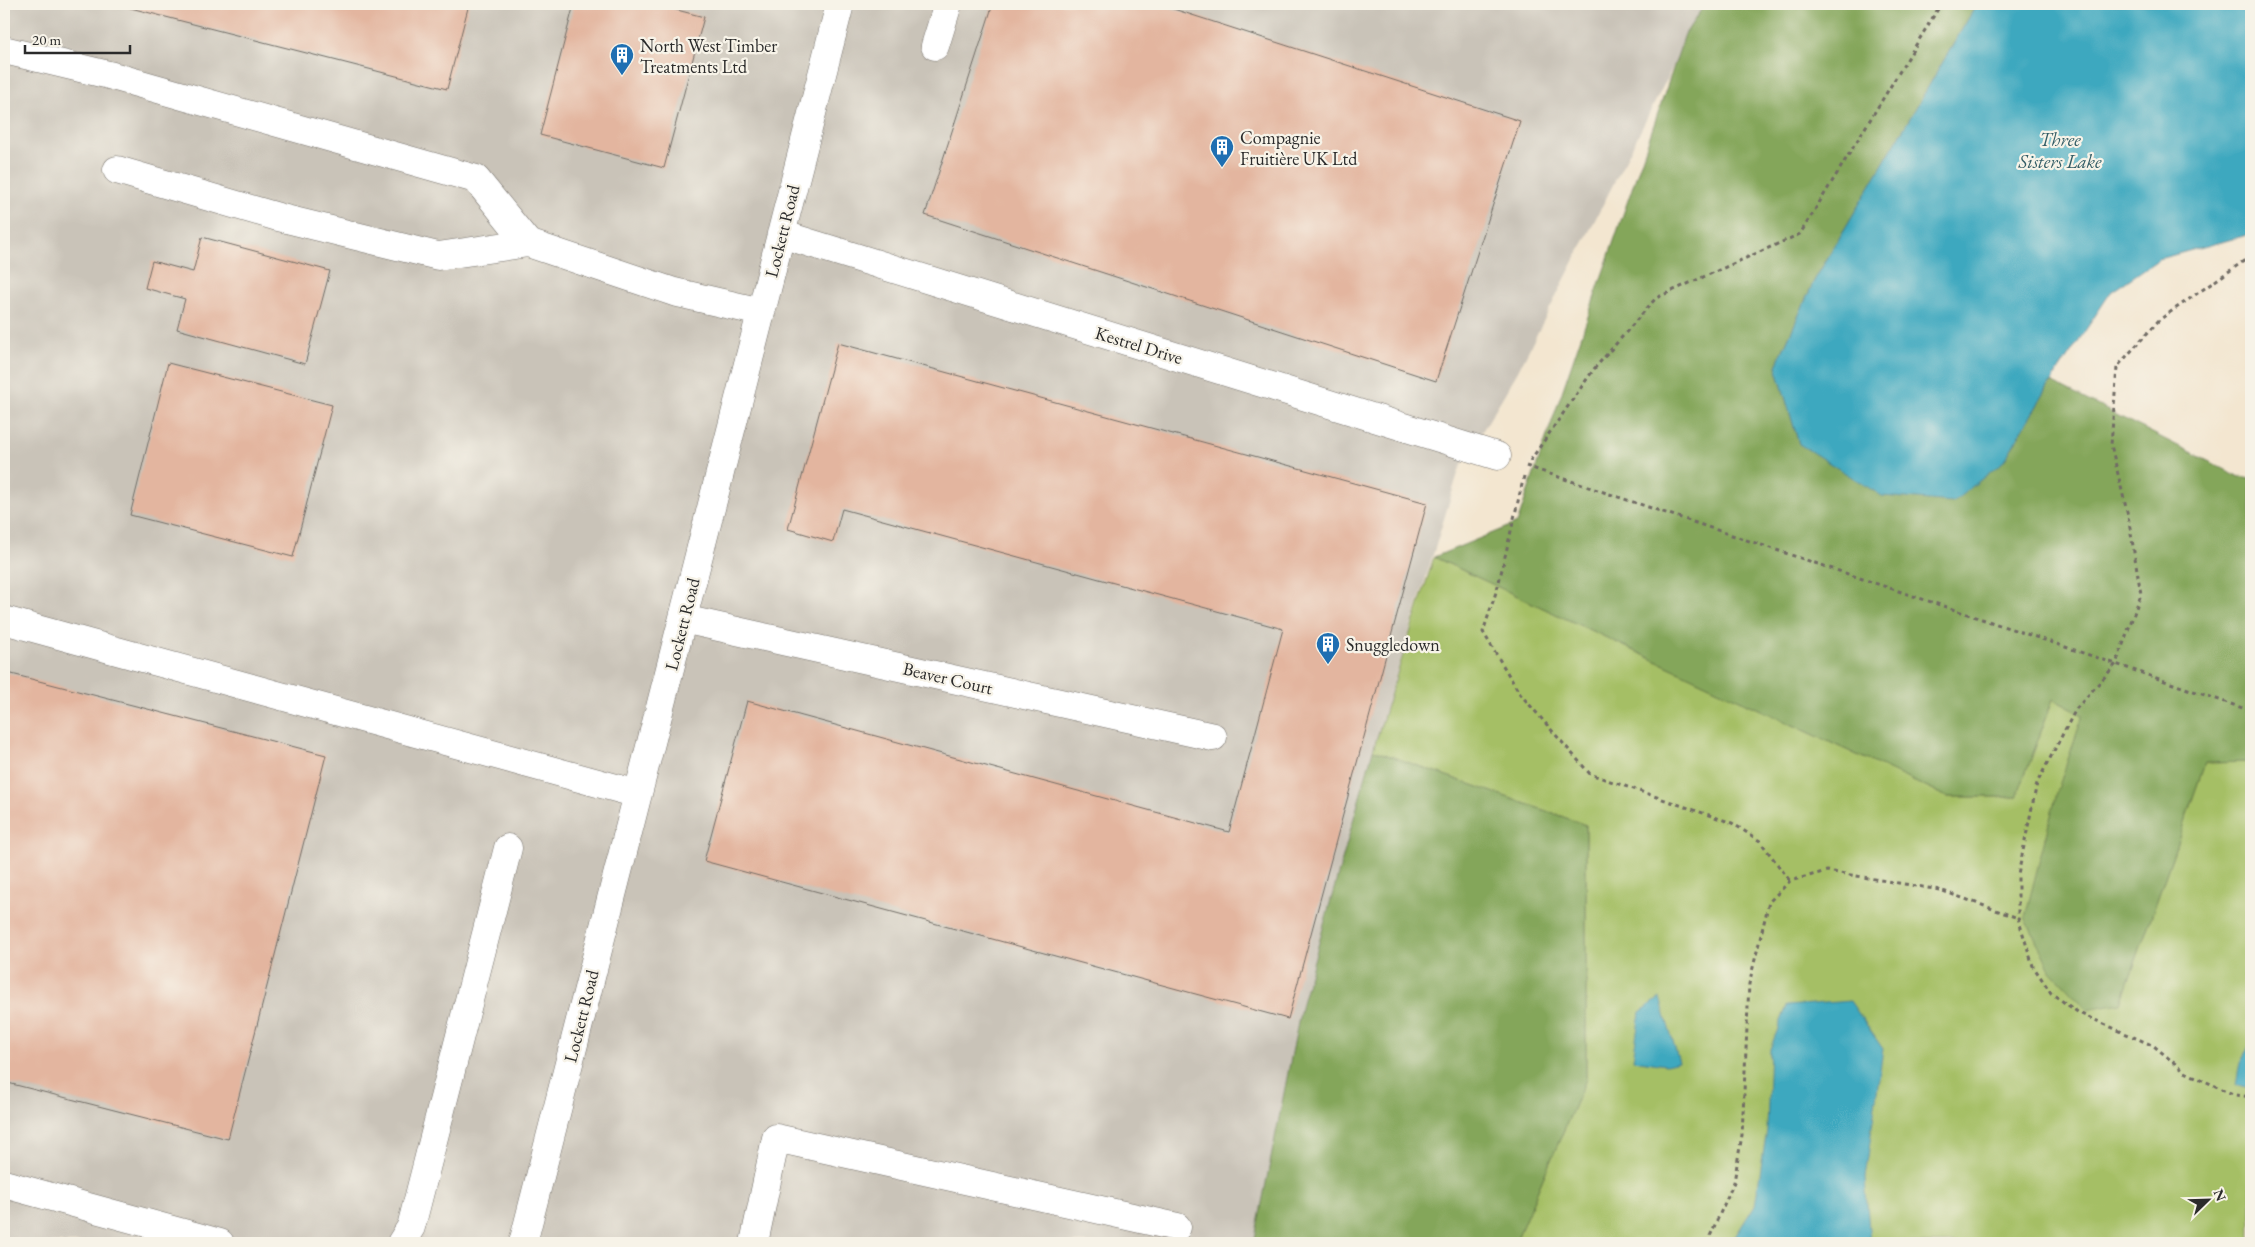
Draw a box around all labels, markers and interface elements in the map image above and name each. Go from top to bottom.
scale bar [25,22,130,54]
text: 20 m [32,30,61,49]
place label: North West Timber Treatments Ltd [640,34,777,78]
building icon: North West Timber Treatments Ltd [609,42,635,76]
place label: Compagnie Fruitière UK Ltd [1240,126,1358,170]
water label: Three Sisters Lake [2017,127,2102,174]
building icon: Compagnie Fruitière UK Ltd [1209,134,1235,168]
street label: Lockett Road [759,181,805,280]
street label: Kestrel Drive [1093,321,1185,369]
street label: Lockett Road [659,574,705,673]
building icon: Snuggledown [1315,631,1341,665]
place label: Snuggledown [1346,633,1440,656]
street label: Beaver Court [901,657,995,700]
street label: Lockett Road [558,966,604,1065]
north arrow [2182,1174,2232,1224]
text: N [2209,1186,2231,1204]

